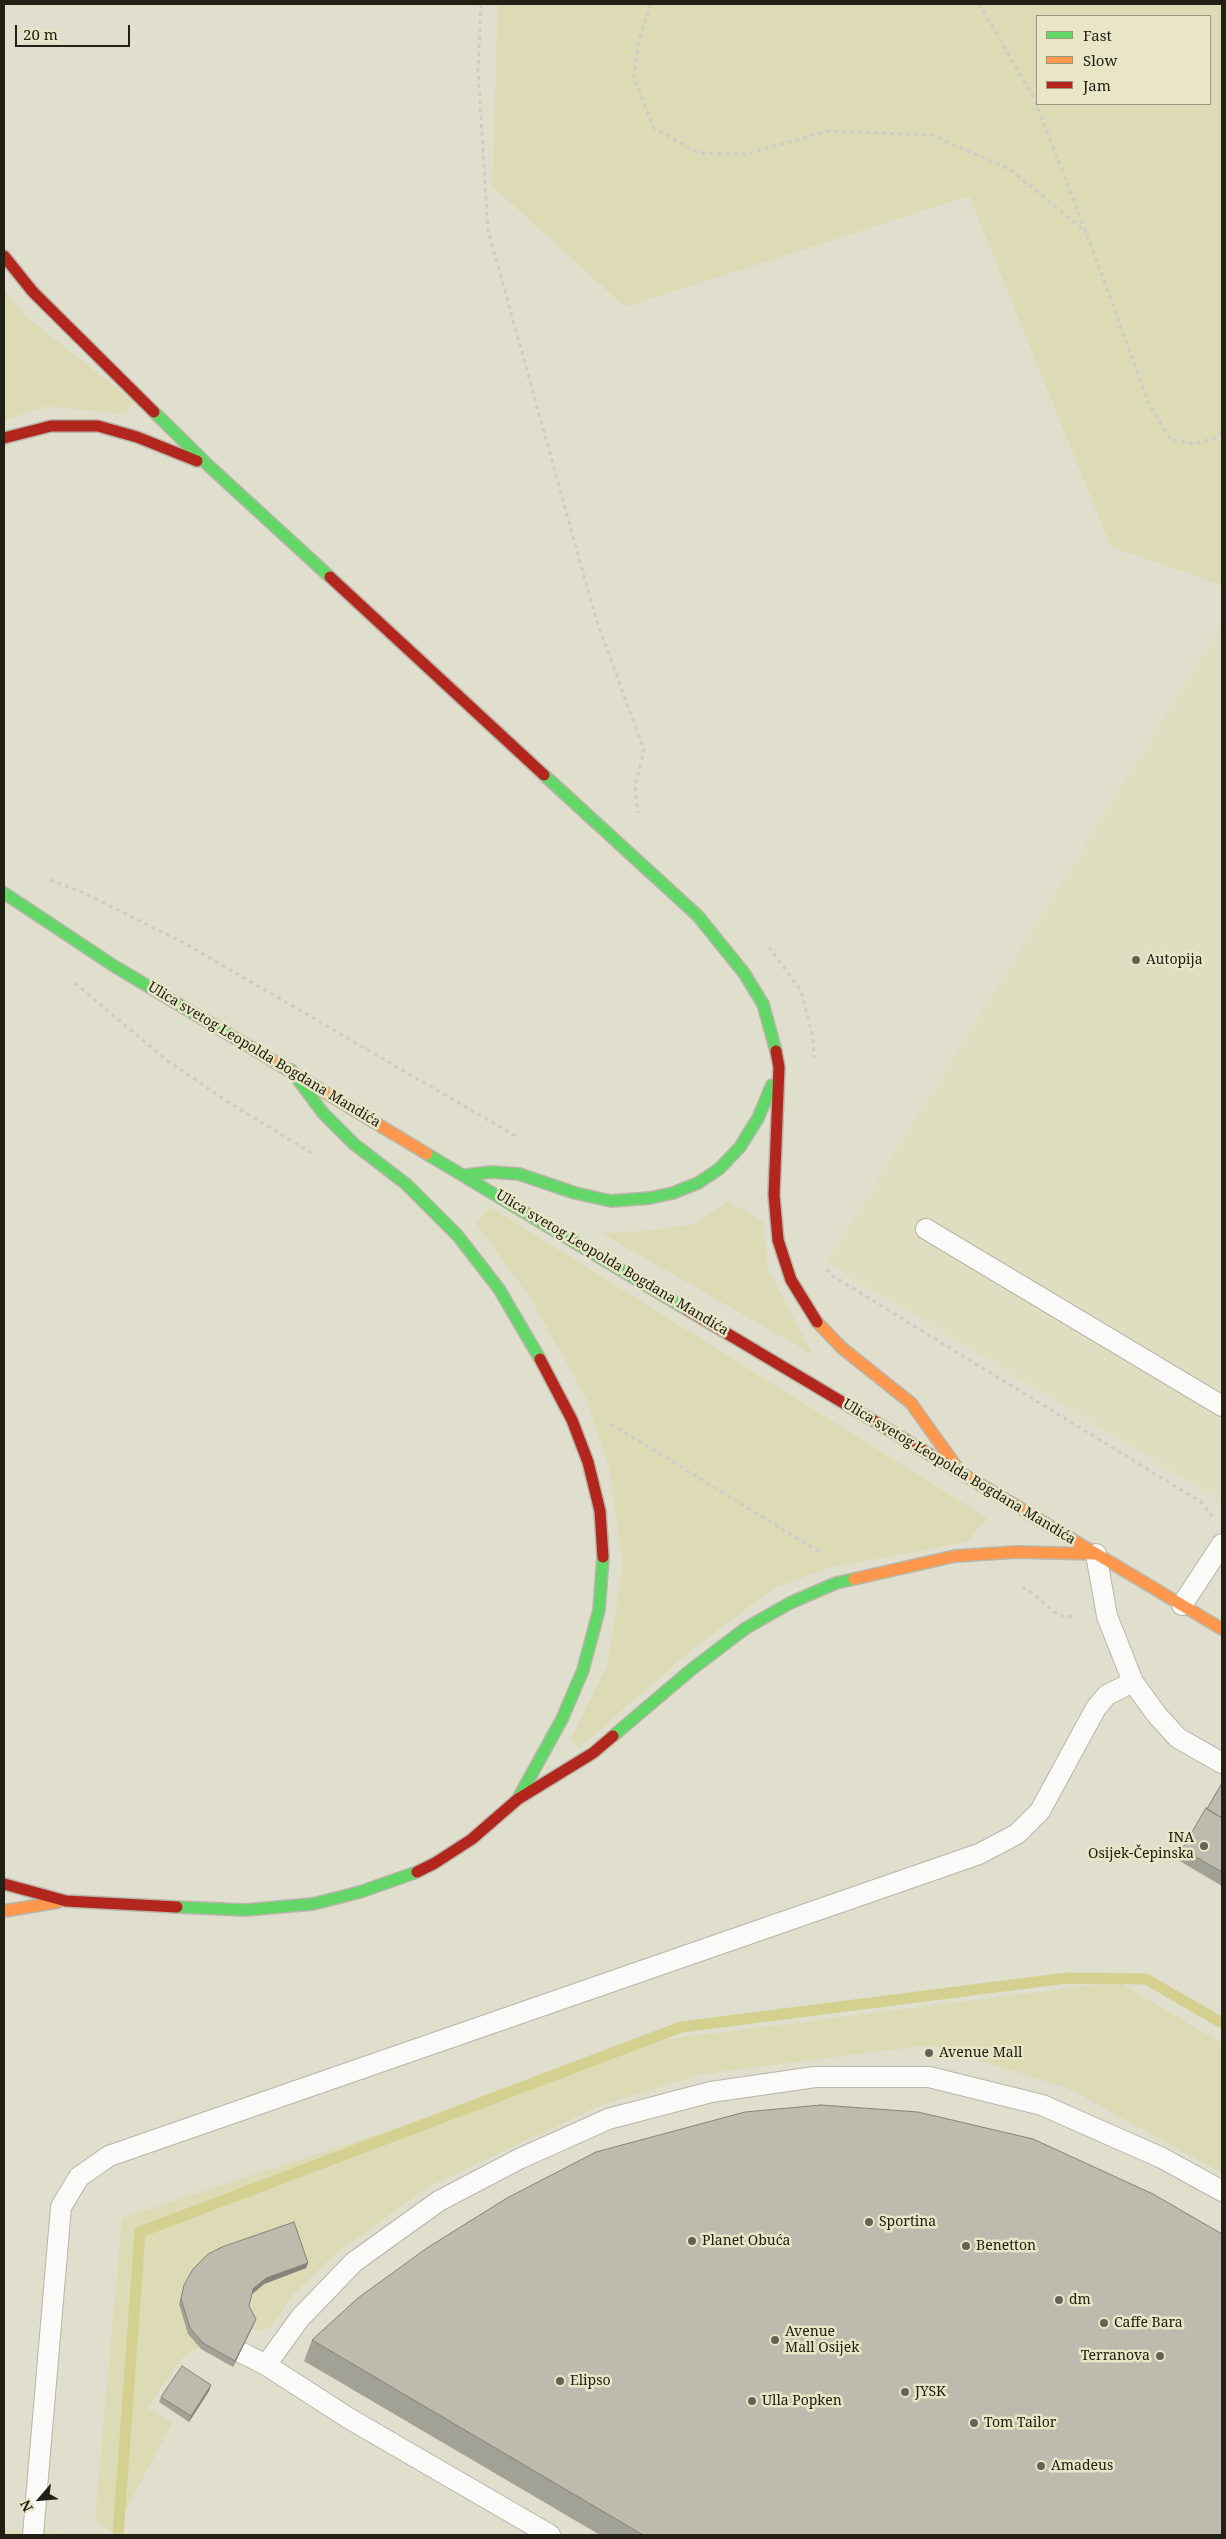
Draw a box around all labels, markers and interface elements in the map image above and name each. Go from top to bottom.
scale bar [18,15,132,47]
legend [1036,15,1211,105]
text: 20 m [23,24,58,44]
text: Fast [1083,25,1112,45]
text: Slow [1083,50,1117,70]
text: Jam [1083,75,1111,95]
place label: Autopija [1146,952,1203,968]
marker: Autopija [1130,954,1142,966]
street label: Ulica svetog Leopolda Bogdana Mandića [145,979,383,1131]
street label: Ulica svetog Leopolda Bogdana Mandića [493,1187,731,1339]
street label: Ulica svetog Leopolda Bogdana Mandića [840,1396,1078,1548]
place label: INA Osijek-Čepinska [1088,1830,1194,1862]
marker: INA Osijek-Čepinska [1198,1840,1210,1852]
place label: Avenue Mall [939,2045,1022,2061]
marker: Avenue Mall [923,2047,935,2059]
place label: Sportina [879,2214,936,2230]
marker: Sportina [863,2216,875,2228]
place label: Planet Obuća [702,2233,790,2249]
marker: Planet Obuća [686,2235,698,2247]
place label: Benetton [976,2238,1036,2254]
marker: Benetton [960,2240,972,2252]
place label: dm [1069,2292,1091,2308]
marker: dm [1053,2294,1065,2306]
place label: Caffe Bara [1114,2315,1183,2331]
marker: Caffe Bara [1098,2317,1110,2329]
place label: Avenue Mall Osijek [785,2324,859,2356]
marker: Avenue Mall Osijek [769,2334,781,2346]
place label: Terranova [1081,2348,1150,2364]
marker: Terranova [1154,2350,1166,2362]
place label: Elipso [570,2373,611,2389]
marker: Elipso [554,2375,566,2387]
place label: JYSK [915,2384,946,2400]
marker: JYSK [899,2386,911,2398]
place label: Ulla Popken [762,2393,842,2409]
marker: Ulla Popken [746,2395,758,2407]
place label: Tom Tailor [984,2415,1056,2431]
marker: Tom Tailor [968,2417,980,2429]
place label: Amadeus [1051,2458,1113,2474]
marker: Amadeus [1035,2460,1047,2472]
north arrow [15,2474,65,2524]
text: N [15,2497,37,2515]

